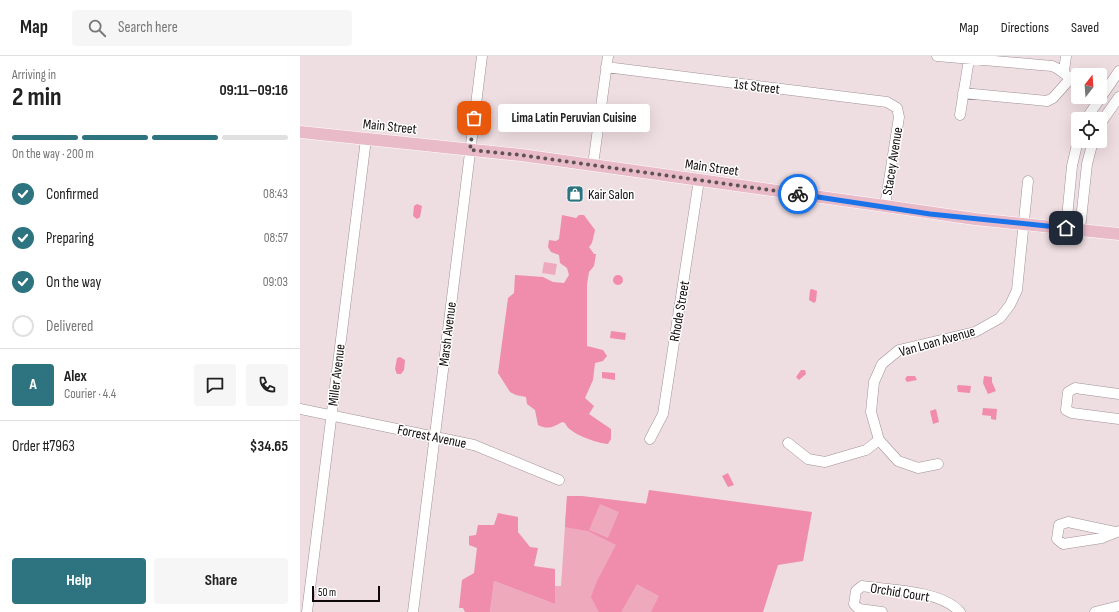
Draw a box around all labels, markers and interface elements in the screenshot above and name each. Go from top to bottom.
search box [72,10,352,46]
text: Map [20,16,48,39]
icon: search [86,17,108,39]
text: Search here [118,18,178,37]
text: Map [959,19,979,36]
text: Directions [1001,19,1049,36]
text: Saved [1071,19,1099,36]
text: Arriving in [12,67,56,83]
north arrow [1071,68,1107,104]
map controls [1071,68,1107,148]
street label: 1st Street [733,75,781,98]
text: 09:11–09:16 [219,81,288,100]
text: 2 min [12,82,62,113]
pin [457,101,491,135]
callout: Lima Latin Peruvian Cuisine [498,104,650,132]
icon: bag [463,107,485,129]
text: Lima Latin Peruvian Cuisine [511,110,637,126]
button: locate [1071,112,1107,148]
street label: Main Street [362,115,418,138]
street label: Stacey Avenue [879,126,906,196]
text: On the way · 200 m [12,146,94,162]
street label: Main Street [684,155,740,180]
courier [778,174,818,214]
icon: check [12,183,34,205]
icon: bike [787,183,809,205]
shop icon: Kair Salon [565,184,585,204]
text: Confirmed [46,185,99,204]
text: 08:43 [263,186,288,202]
place label: Kair Salon [588,186,634,203]
pin [1049,211,1083,245]
icon: home [1055,217,1077,239]
icon: check [12,227,34,249]
text: Preparing [46,229,94,248]
text: 08:57 [264,230,288,246]
icon: check [12,271,34,293]
text: On the way [46,273,101,292]
text: 09:03 [263,274,288,290]
street label: Rhode Street [666,279,693,343]
street label: Marsh Avenue [435,301,460,367]
text: Delivered [46,317,93,336]
street label: Van Loan Avenue [897,323,977,360]
street label: Miller Avenue [324,343,349,407]
button: chat [194,364,236,406]
button: phone [246,364,288,406]
text: Alex [64,367,87,386]
text: A [29,375,37,394]
text: Courier · 4.4 [64,386,116,402]
street label: Forrest Avenue [396,421,468,452]
text: Order #7963 [12,437,75,456]
text: $34.65 [250,437,288,456]
button: Help [12,558,146,604]
button: Share [154,558,288,604]
street label: Orchid Court [869,579,931,606]
scale bar [312,584,380,603]
text: 50 m [318,586,336,599]

